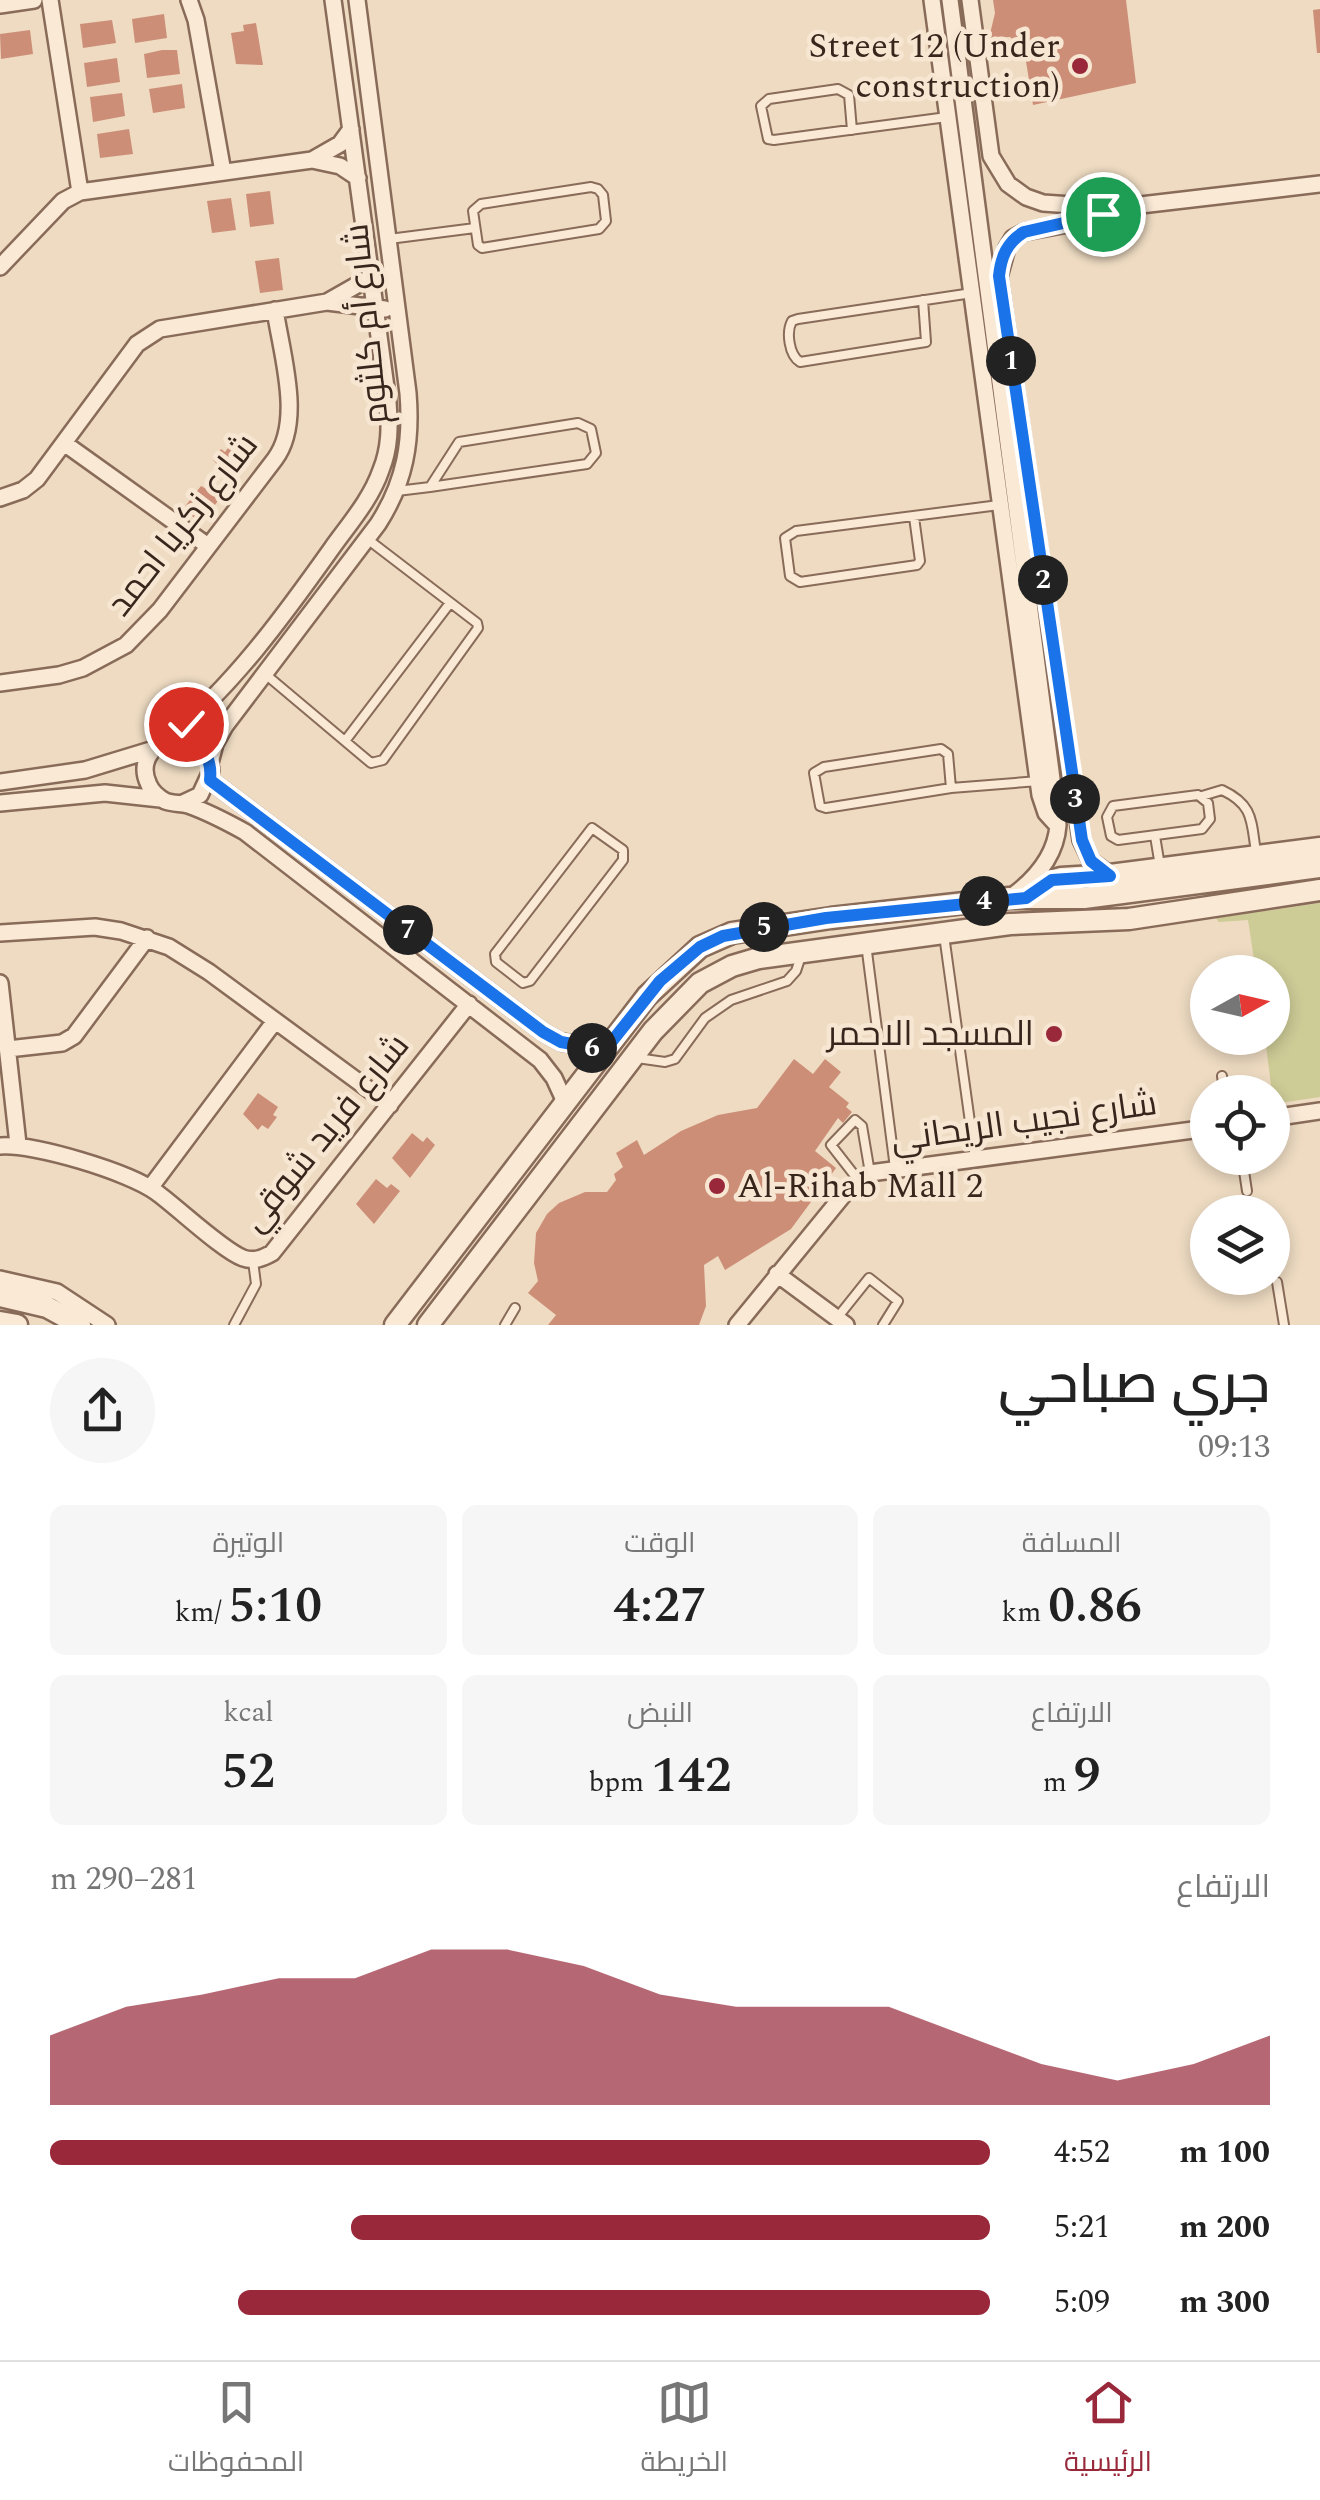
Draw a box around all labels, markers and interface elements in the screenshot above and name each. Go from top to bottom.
place label: Street 12 (Under construction) [809,20,1060,113]
marker: Street 12 (Under construction) [1069,55,1091,77]
pin [1061,172,1146,257]
icon: arrive [1076,187,1131,242]
street label: شارع أم كلثوم [330,221,404,427]
pin: 1 [986,336,1036,386]
text: 1 [1003,339,1019,382]
street label: شارع زكريا احمد [94,422,272,628]
pin: 2 [1018,555,1068,605]
text: 2 [1035,558,1051,601]
pin [144,682,229,767]
icon: check [159,697,214,752]
pin: 3 [1050,774,1100,824]
text: 3 [1067,777,1083,820]
pin: 4 [959,876,1009,926]
text: 4 [976,879,992,922]
pin: 5 [739,902,789,952]
pin: 7 [383,905,433,955]
text: 5 [756,905,772,948]
text: 7 [400,908,416,951]
north arrow [1190,955,1290,1055]
map controls [1190,955,1290,1295]
place label: المسجد الاحمر [825,1008,1034,1061]
street label: شارع فريد شوقي [229,1022,423,1244]
pin: 6 [567,1023,617,1073]
marker: المسجد الاحمر [1043,1023,1065,1045]
text: 6 [584,1026,600,1069]
button: locate [1190,1075,1290,1175]
street label: شارع نجيب الريحاني [888,1077,1160,1167]
place label: Al-Rihab Mall 2 [737,1160,983,1213]
marker: Al-Rihab Mall 2 [706,1175,728,1197]
button: layers [1190,1195,1290,1295]
text: جري صباحي [998,1344,1270,1427]
button: share [50,1358,155,1463]
text: 09:13 [1198,1423,1270,1472]
text: الوتيرة [212,1522,284,1565]
text: الوقت [624,1522,696,1565]
text: المسافة [1022,1522,1122,1565]
text: 5:10 [228,1568,322,1644]
text: 4:27 [613,1568,707,1644]
text: 0.86 [1048,1568,1142,1644]
text: /km [175,1591,228,1634]
text: km [1002,1591,1048,1634]
text: kcal [223,1691,273,1734]
text: النبض [627,1692,693,1735]
text: الارتفاع [1031,1692,1113,1735]
text: 52 [222,1734,275,1810]
text: 142 [651,1738,732,1814]
text: 9 [1074,1738,1101,1814]
text: bpm [588,1761,651,1804]
text: m [1043,1761,1074,1804]
text: 281–290 m [50,1855,198,1904]
text: الارتفاع [1176,1863,1270,1912]
text: 4:52 [1054,2128,1110,2177]
text: 100 m [1179,2128,1270,2177]
text: 5:21 [1054,2203,1110,2252]
text: 200 m [1179,2203,1270,2252]
text: 5:09 [1054,2278,1110,2327]
text: 300 m [1179,2278,1270,2327]
tab: المحفوظات [168,2375,304,2487]
tab: الخريطة [641,2375,728,2487]
tab: الرئيسية [1064,2375,1152,2487]

